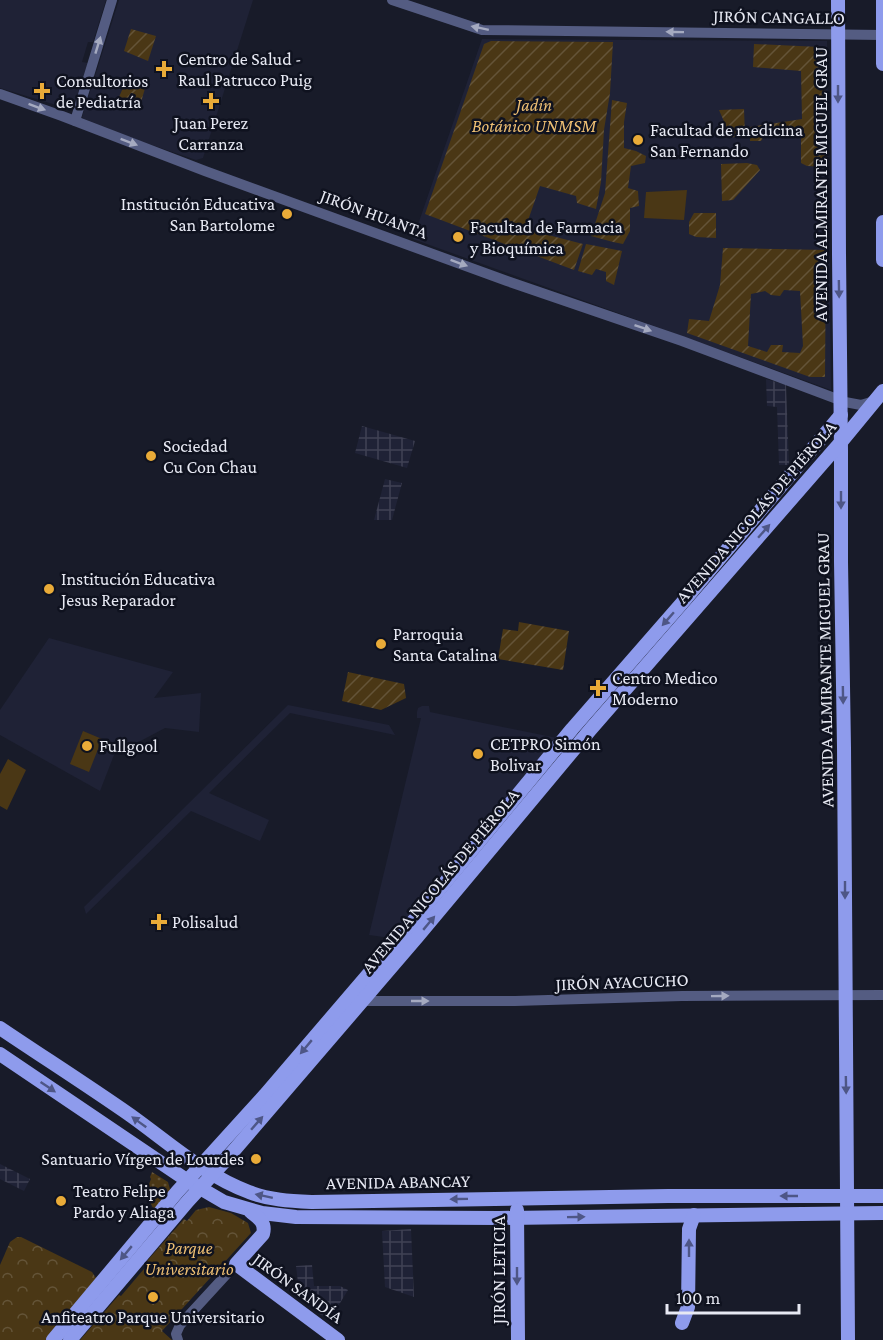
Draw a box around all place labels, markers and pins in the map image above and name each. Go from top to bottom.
place label: Centro de Salud - Raul Patrucco Puig [178,49,312,90]
marker: Centro de Salud - Raul Patrucco Puig [155,60,173,78]
place label: Consultorios de Pediatría [56,71,148,112]
marker: Consultorios de Pediatría [33,82,51,100]
marker: Juan Perez Carranza [202,92,220,110]
place label: Juan Perez Carranza [172,113,249,154]
place label: Facultad de medicina San Fernando [650,120,803,161]
marker: Facultad de medicina San Fernando [631,133,645,147]
place label: Institución Educativa San Bartolome [121,194,275,235]
marker: Institución Educativa San Bartolome [280,207,294,221]
place label: Facultad de Farmacia y Bioquímica [469,217,623,258]
marker: Facultad de Farmacia y Bioquímica [451,230,465,244]
place label: Sociedad Cu Con Chau [163,436,258,477]
marker: Sociedad Cu Con Chau [144,449,158,463]
place label: Institución Educativa Jesus Reparador [59,569,215,610]
marker: Institución Educativa Jesus Reparador [42,582,56,596]
place label: Parroquia Santa Catalina [393,624,498,665]
marker: Parroquia Santa Catalina [374,637,388,651]
place label: Centro Medico Moderno [612,668,718,709]
marker: Centro Medico Moderno [589,679,607,697]
place label: CETPRO Simón Bolivar [490,734,601,775]
place label: Fullgool [99,736,158,756]
marker: Fullgool [80,739,94,753]
marker: CETPRO Simón Bolivar [471,747,485,761]
place label: Polisalud [172,912,239,932]
marker: Polisalud [150,913,168,931]
place label: Santuario Vírgen de Lourdes [41,1149,244,1169]
marker: Santuario Vírgen de Lourdes [249,1152,263,1166]
place label: Teatro Felipe Pardo y Aliaga [73,1181,175,1222]
marker: Teatro Felipe Pardo y Aliaga [54,1194,68,1208]
marker: Anfiteatro Parque Universitario [146,1290,160,1304]
place label: Anfiteatro Parque Universitario [41,1307,265,1327]

